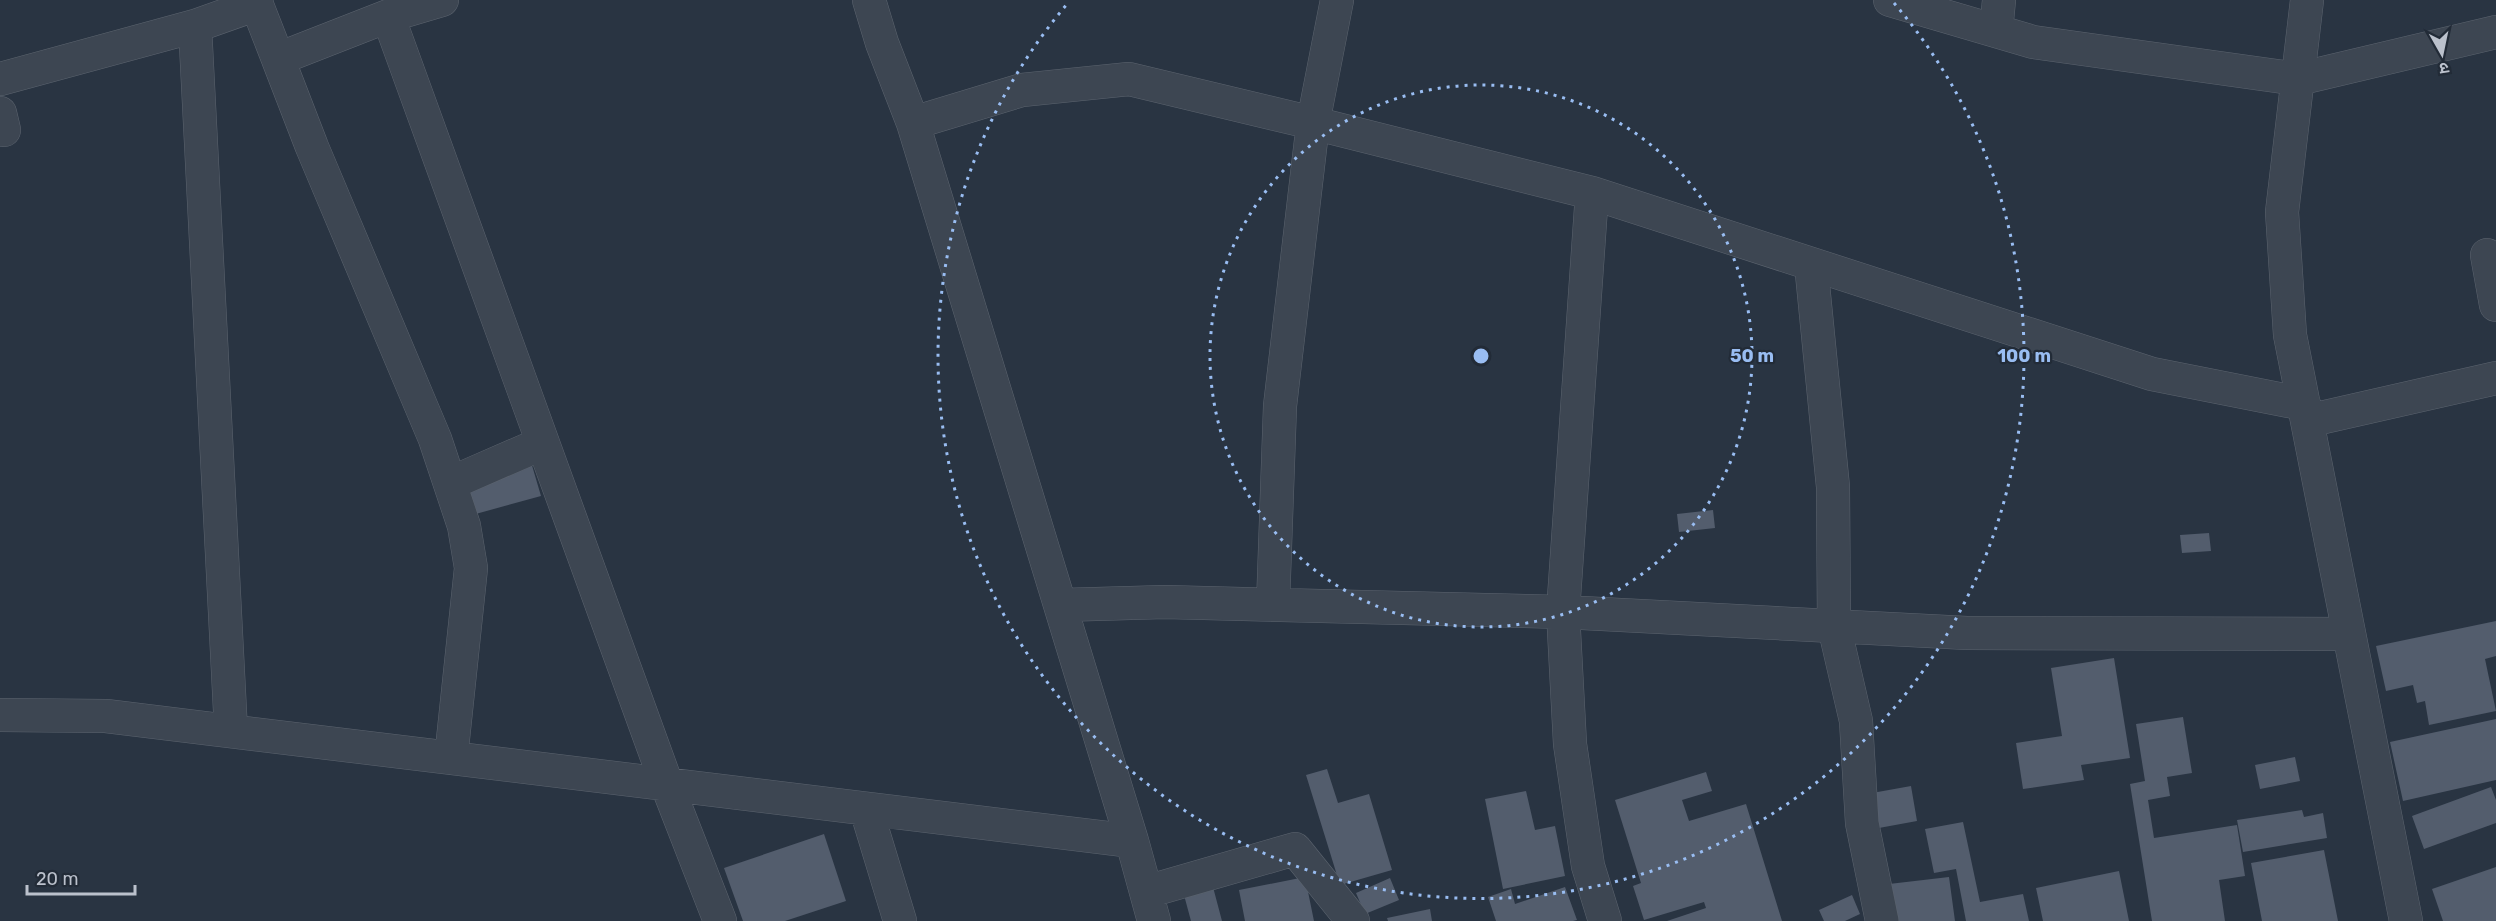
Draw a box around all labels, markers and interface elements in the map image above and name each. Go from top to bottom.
north arrow [2412,24,2472,84]
text: उ [2438,58,2450,79]
text: 50 m [1730,345,1774,367]
text: 100 m [1997,345,2051,367]
centre of rings [1471,346,1491,366]
scale bar [27,858,135,896]
text: 20 m [36,868,78,890]

